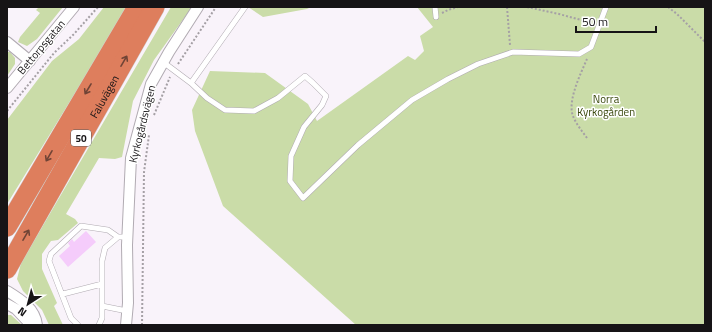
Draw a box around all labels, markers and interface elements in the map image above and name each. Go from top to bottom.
scale bar [576,8,656,34]
text: 50 m [582,12,608,31]
street label: Bettorpsgatan [13,16,69,78]
one-way arrow [121,55,129,67]
street label: Faluvägen [86,72,123,121]
one-way arrow [84,83,92,94]
street label: Kyrkogårdsvägen [125,83,159,165]
park label: Norra Kyrkogården [577,91,635,120]
road number: 50 [71,130,91,146]
one-way arrow [44,150,52,162]
one-way arrow [23,229,31,241]
north arrow [8,284,48,324]
text: N [14,303,30,321]

